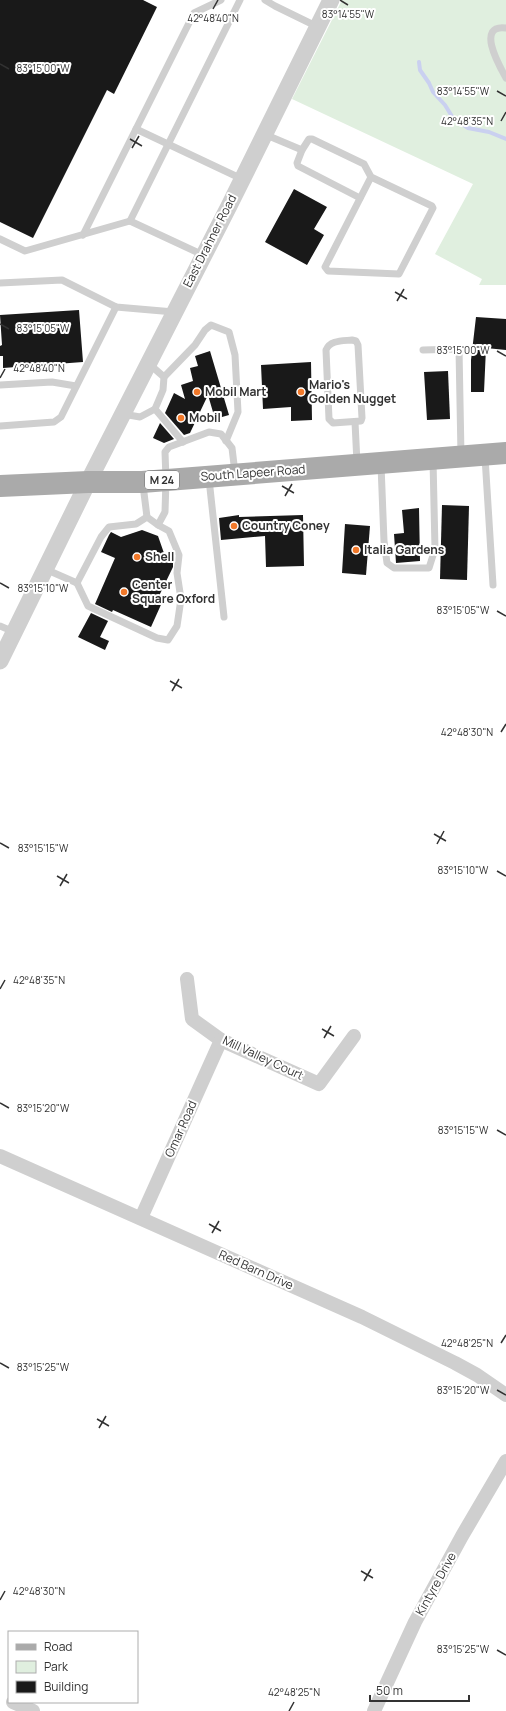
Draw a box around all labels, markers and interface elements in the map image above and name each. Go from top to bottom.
text: 83°14'55"W [322,7,375,21]
text: 42°48'40"N [187,11,239,25]
text: 83°15'00"W [16,61,70,75]
text: 83°14'55"W [437,84,490,98]
text: 42°48'35"N [441,114,493,128]
street label: East Drahner Road [179,191,240,290]
text: 83°15'05"W [17,321,70,335]
text: 83°15'00"W [436,343,490,357]
text: 42°48'40"N [13,361,65,375]
place label: Mario's Golden Nugget [309,376,396,407]
place label: Mobil Mart [205,383,266,400]
marker: Mobil Mart [192,387,202,397]
marker: Mario's Golden Nugget [296,387,306,397]
place label: Mobil [189,409,221,426]
marker: Mobil [176,413,186,423]
street label: South Lapeer Road [200,460,306,485]
road number: M 24 [145,471,179,489]
place label: Country Coney [242,517,330,534]
marker: Country Coney [229,521,239,531]
place label: Italia Gardens [364,541,445,558]
marker: Italia Gardens [351,545,361,555]
place label: Shell [145,548,174,565]
marker: Shell [132,552,142,562]
place label: Center Square Oxford [132,576,215,607]
text: 83°15'10"W [18,581,69,595]
marker: Center Square Oxford [119,587,129,597]
text: 83°15'05"W [437,603,490,617]
text: 42°48'30"N [441,725,493,739]
text: 83°15'15"W [18,841,69,855]
text: 83°15'10"W [438,863,489,877]
text: 42°48'35"N [13,973,65,987]
street label: Mill Valley Court [220,1031,307,1084]
street label: Omar Road [160,1098,201,1160]
text: 83°15'20"W [17,1101,70,1115]
text: 83°15'15"W [438,1123,489,1137]
street label: Red Barn Drive [216,1246,296,1294]
text: 42°48'25"N [441,1336,493,1350]
text: 83°15'25"W [17,1360,70,1374]
text: 83°15'20"W [437,1383,490,1397]
street label: Kintyre Drive [411,1549,460,1618]
text: 42°48'30"N [13,1584,65,1598]
legend [8,1631,138,1703]
text: Road [44,1638,72,1655]
text: 83°15'25"W [437,1642,490,1656]
text: Park [44,1658,69,1675]
scale bar [370,1677,469,1703]
text: Building [44,1678,88,1695]
text: 50 m [376,1682,403,1699]
text: 42°48'25"N [268,1685,320,1699]

